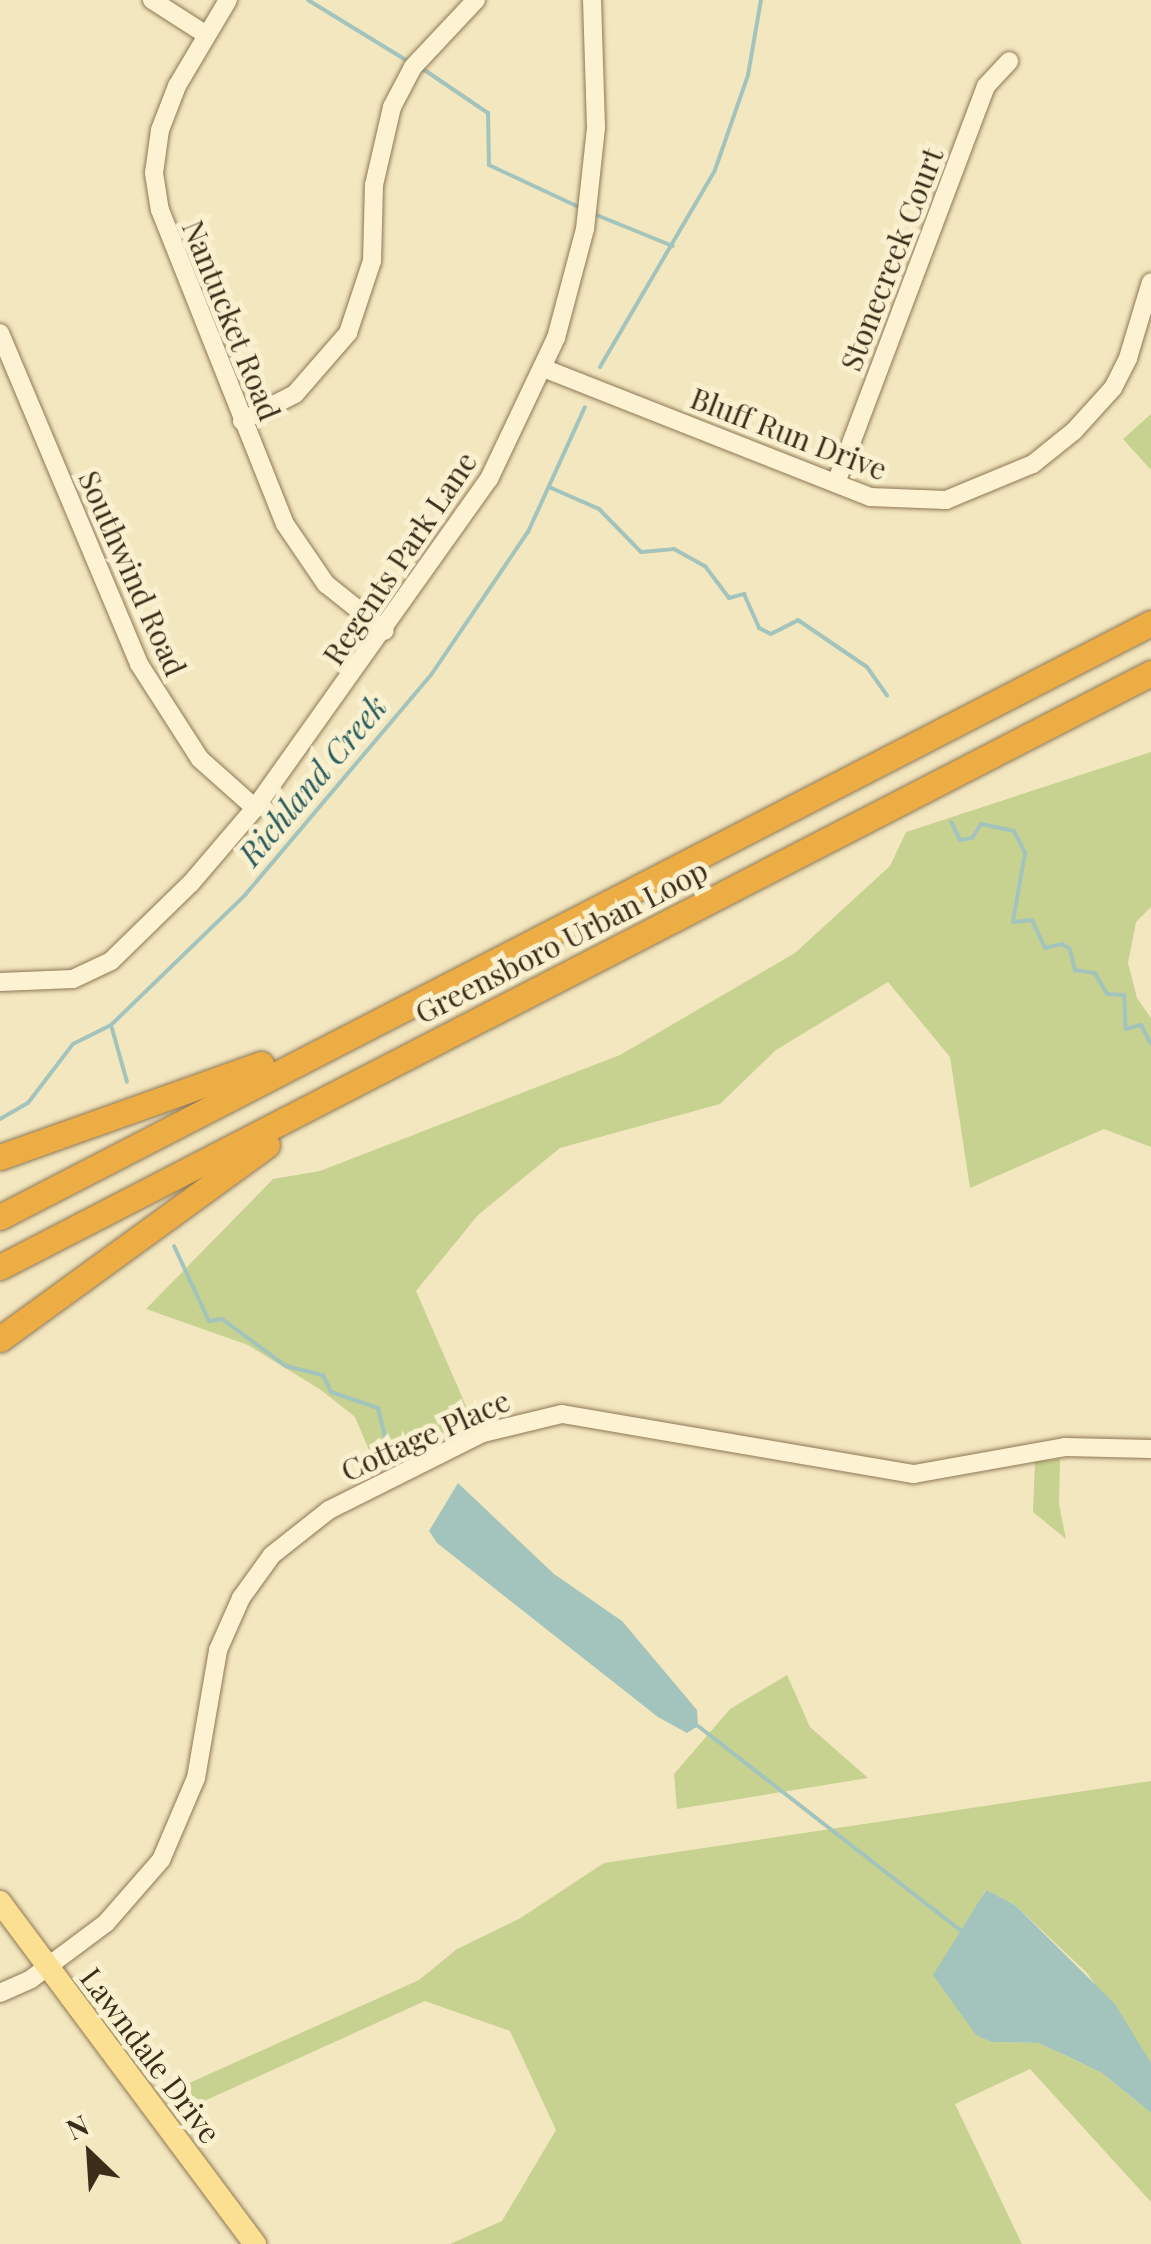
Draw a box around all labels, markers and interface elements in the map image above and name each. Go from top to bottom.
street label: Stonecreek Court [832,142,950,376]
street label: Nantucket Road [175,214,289,426]
street label: Bluff Run Drive [686,379,892,487]
street label: Regents Park Lane [314,445,484,671]
street label: Southwind Road [72,465,194,681]
water label: Richland Creek [230,687,394,873]
street label: Greensboro Urban Loop [409,852,713,1030]
street label: Cottage Place [335,1382,515,1488]
street label: Lawndale Drive [73,1960,229,2150]
north arrow [40,2104,140,2204]
text: N [60,2105,94,2147]

